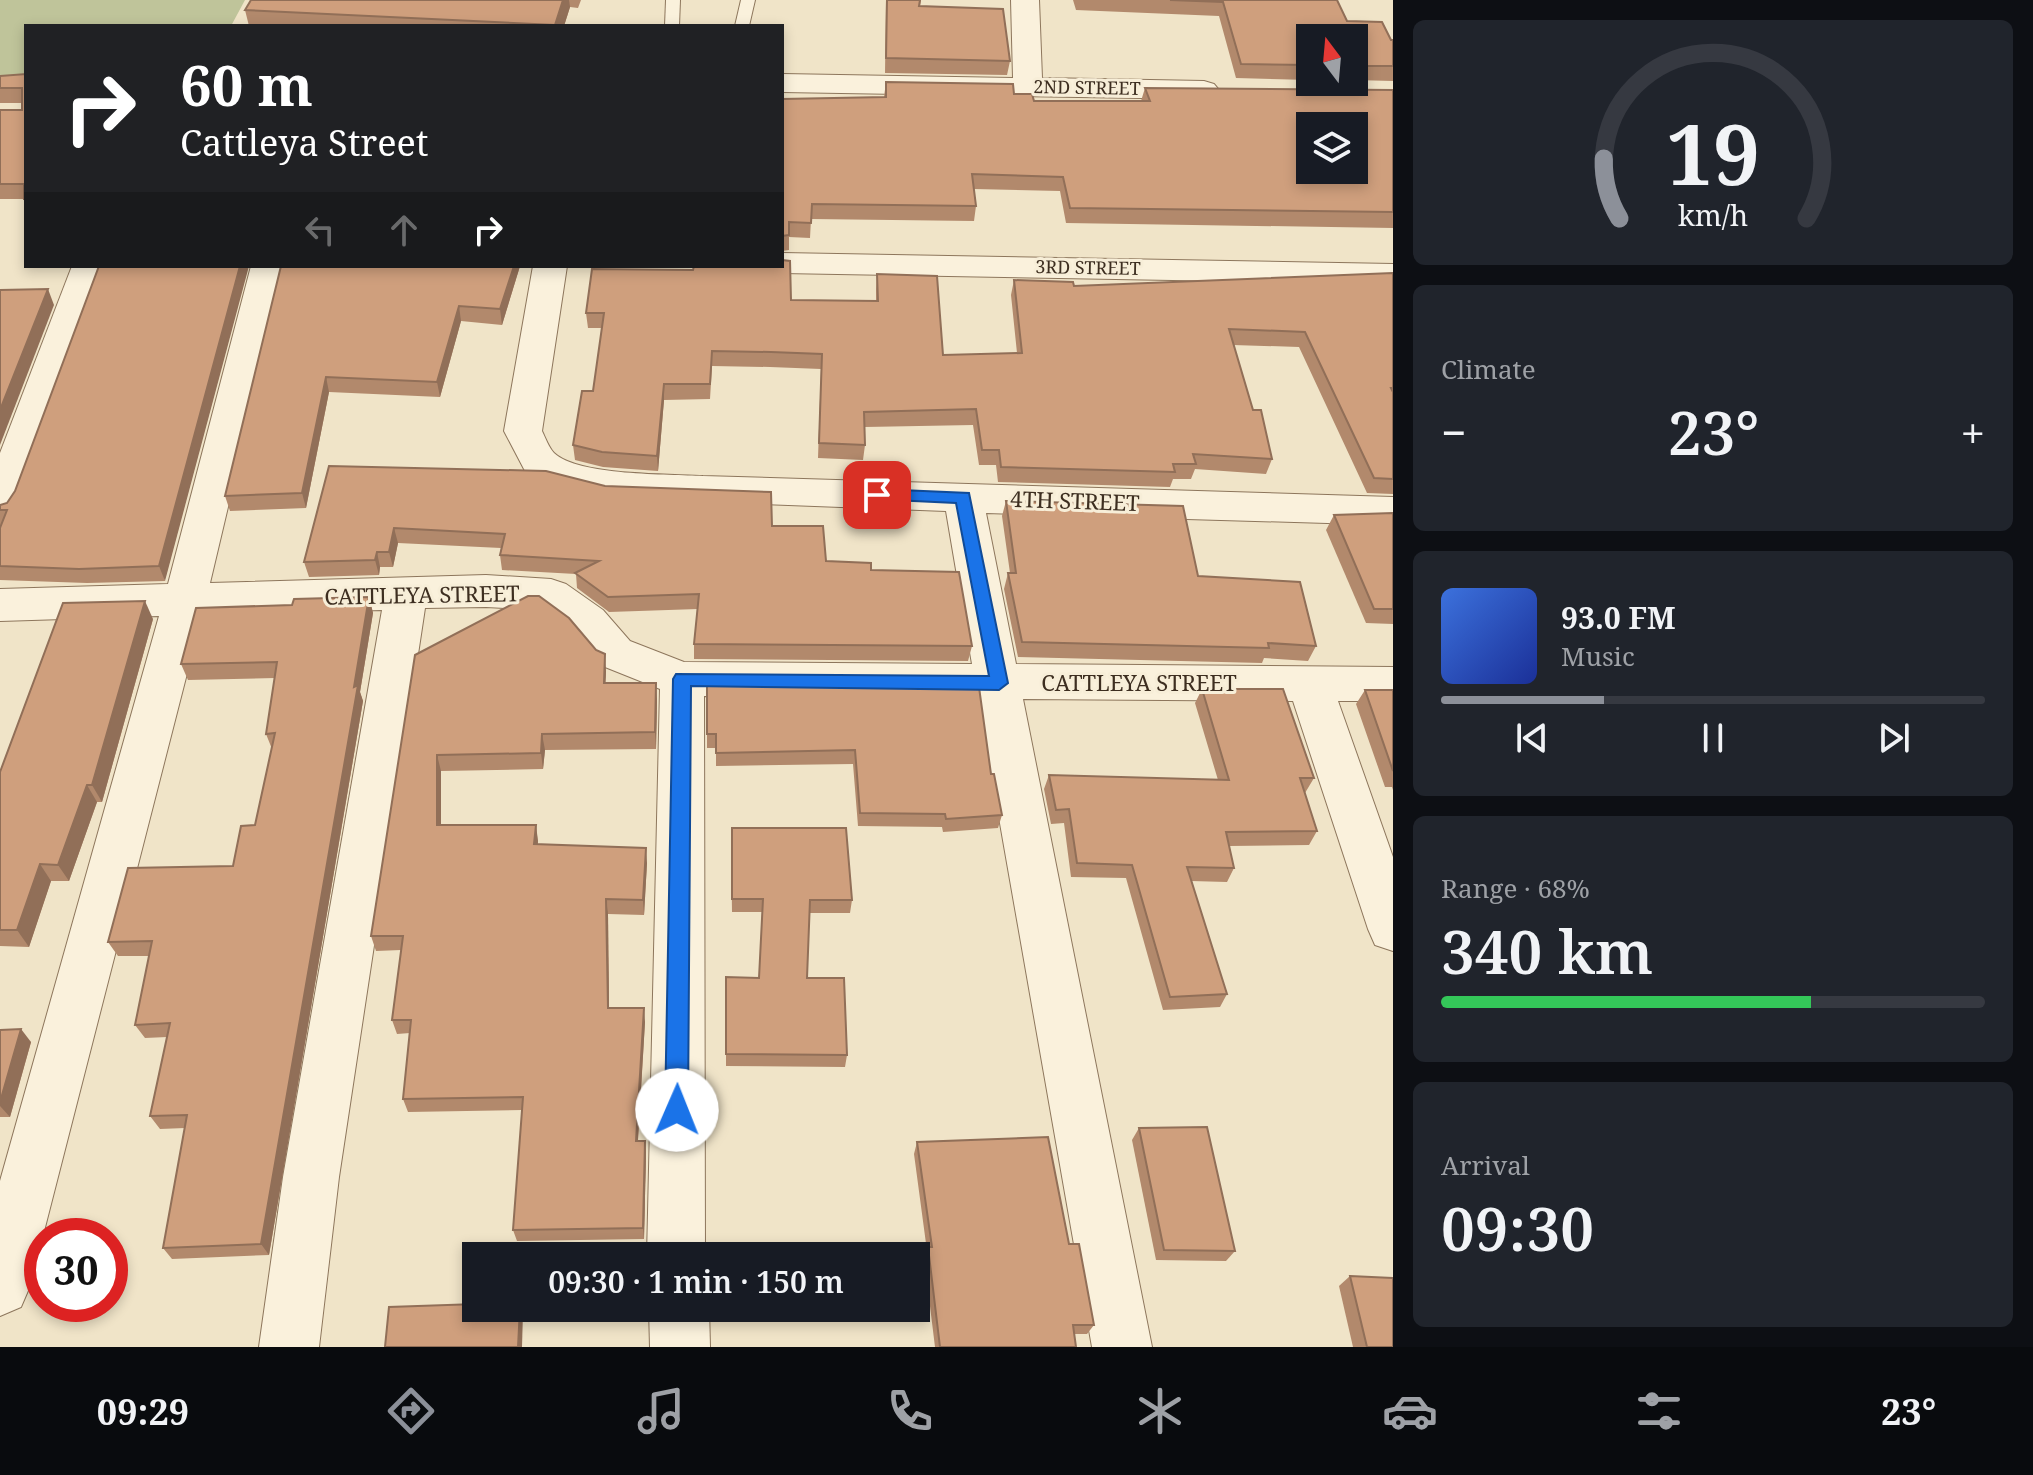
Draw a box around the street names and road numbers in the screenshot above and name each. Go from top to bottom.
street label: 2ND STREET [1033,74,1141,100]
street label: 3RD STREET [1035,254,1141,280]
street label: 4TH STREET [1010,483,1141,517]
street label: CATTLEYA STREET [324,577,520,611]
street label: CATTLEYA STREET [1041,667,1237,697]

